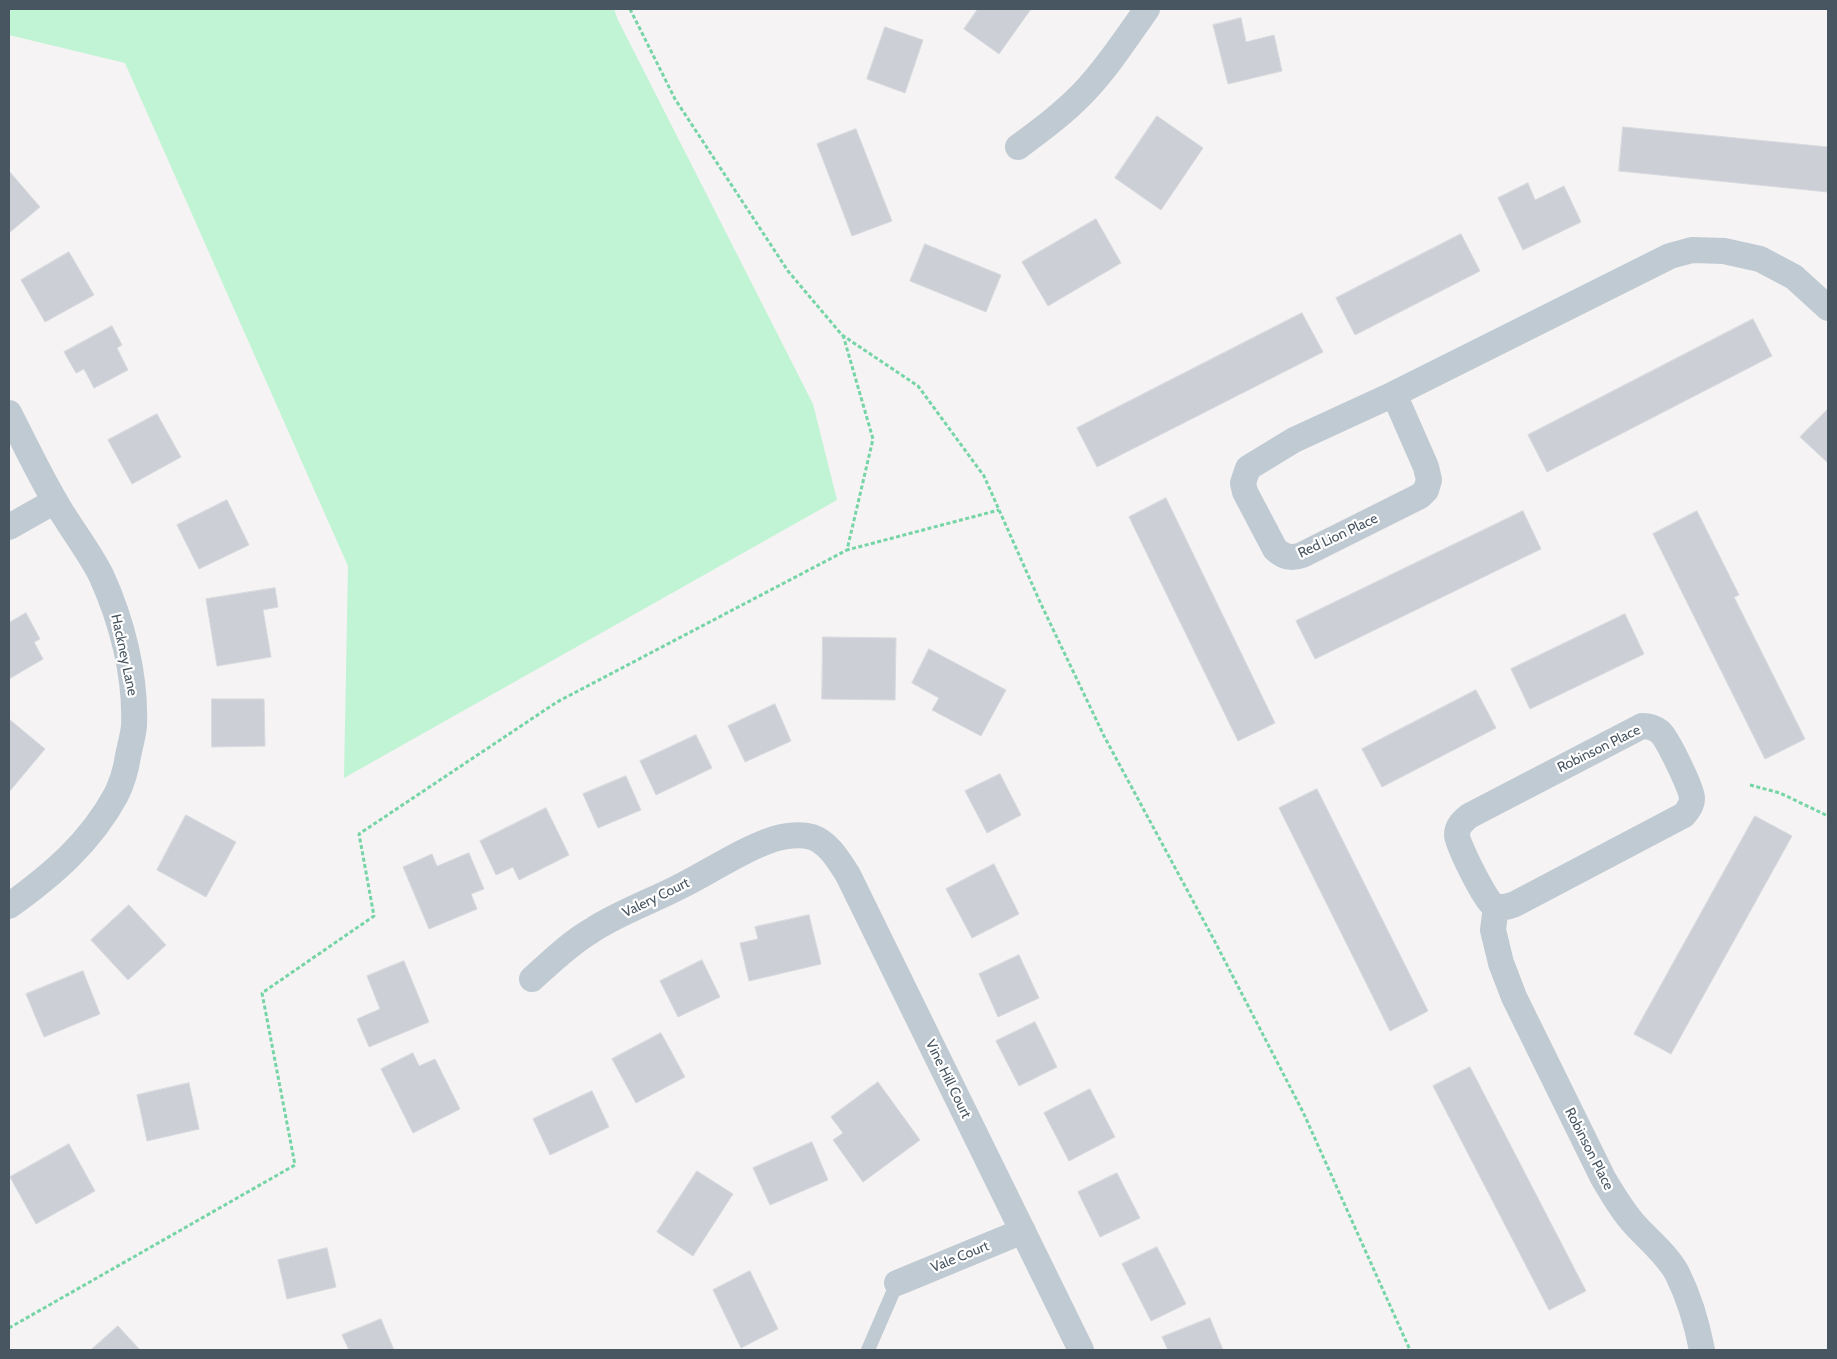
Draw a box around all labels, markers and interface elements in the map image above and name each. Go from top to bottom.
street label: Red Lion Place [1295,510,1381,562]
street label: Hackney Lane [107,613,141,697]
street label: Robinson Place [1555,722,1643,776]
street label: Valery Court [620,875,692,921]
street label: Vine Hill Court [922,1037,974,1121]
street label: Robinson Place [1561,1105,1617,1193]
street label: Vale Court [929,1238,991,1276]

